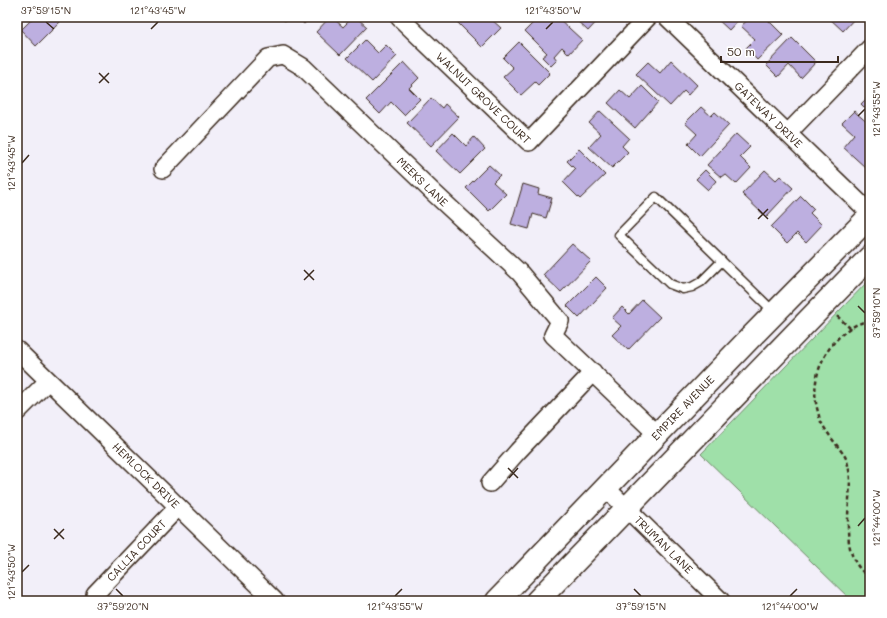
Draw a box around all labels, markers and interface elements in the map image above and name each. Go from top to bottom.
text: 37°59'15"N [21,3,71,17]
text: 121°43'45"W [130,3,186,17]
text: 121°43'50"W [525,3,582,17]
scale bar [721,38,838,64]
text: 50 m [727,43,755,59]
street label: WALNUT GROVE COURT [433,49,534,147]
street label: GATEWAY DRIVE [732,78,806,151]
text: 121°43'55"W [869,81,883,137]
text: 121°43'45"W [4,135,18,191]
street label: MEEKS LANE [394,153,452,210]
text: 37°59'10"N [869,288,883,338]
street label: EMPIRE AVENUE [648,372,717,443]
street label: HEMLOCK DRIVE [109,439,183,511]
text: 121°44'00"W [869,489,883,546]
street label: TRUMAN LANE [632,512,697,577]
street label: CALLIA COURT [103,516,169,584]
text: 121°43'50"W [4,543,18,600]
text: 37°59'20"N [97,599,149,613]
text: 121°43'55"W [367,599,423,613]
text: 37°59'15"N [616,599,666,613]
text: 121°44'00"W [762,599,819,613]

